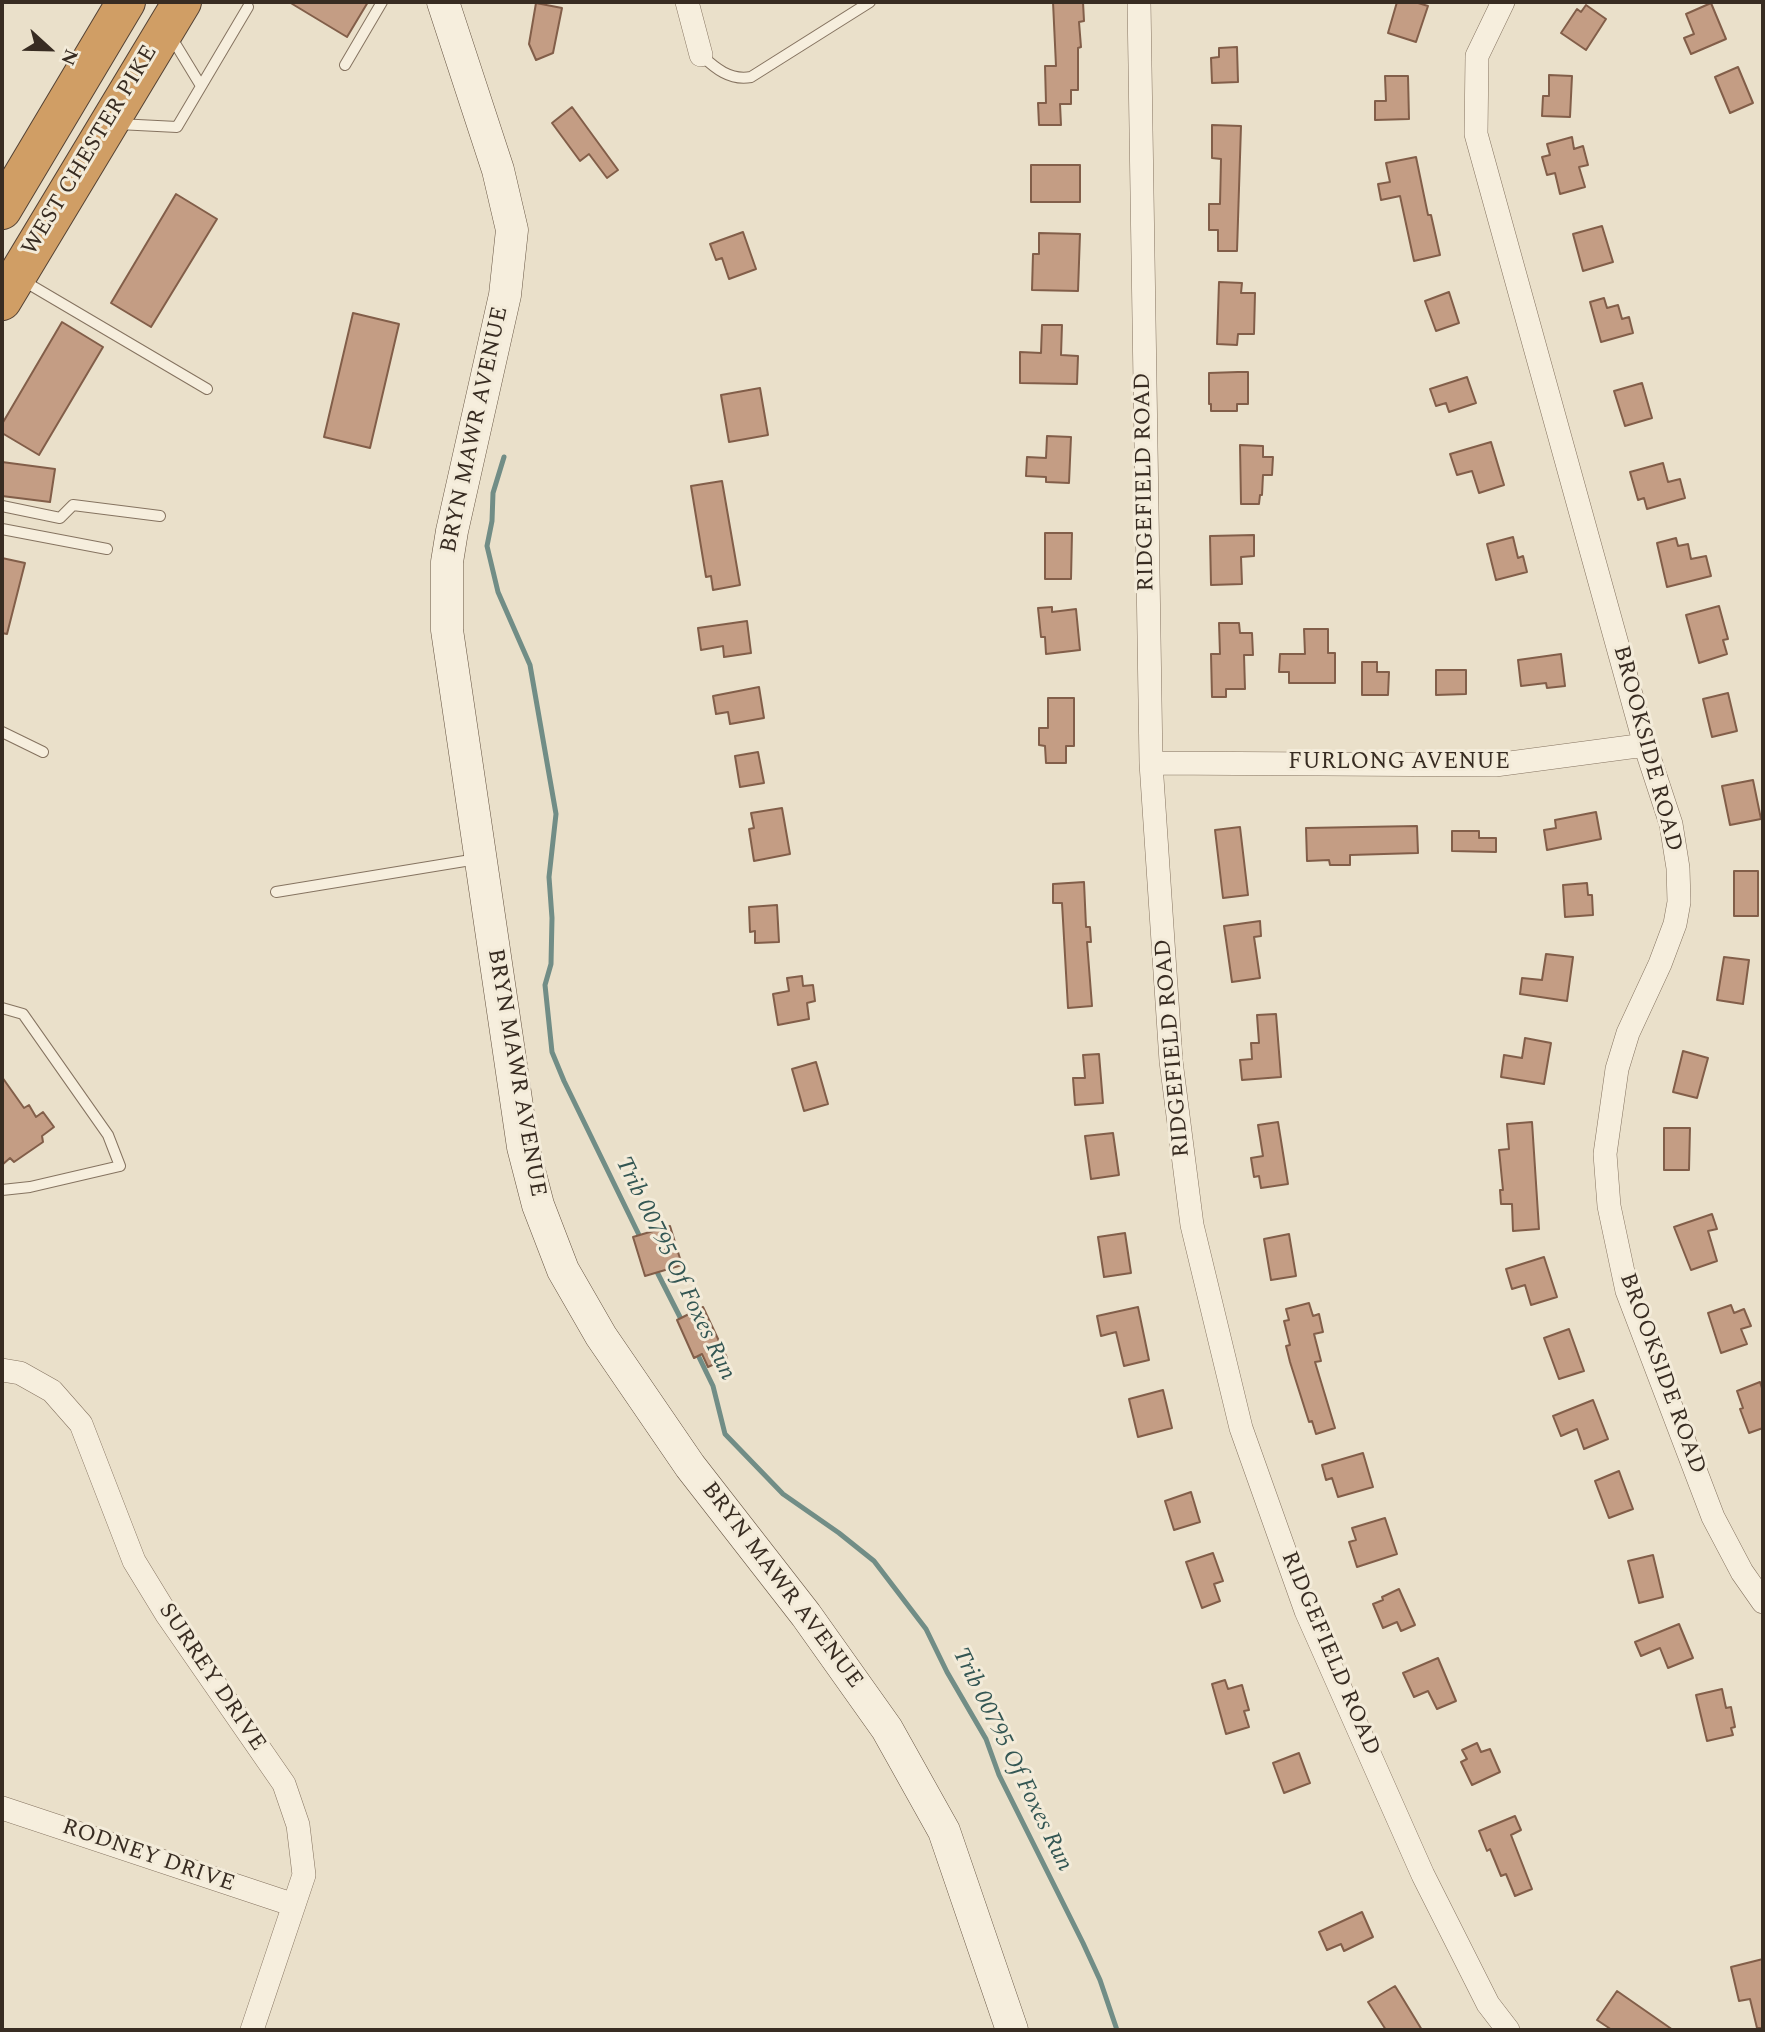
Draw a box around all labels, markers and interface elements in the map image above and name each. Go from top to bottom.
north arrow [14,14,84,84]
street label: WEST CHESTER PIKE [17,41,165,261]
text: N [53,44,85,70]
street label: BRYN MAWR AVENUE [436,304,516,556]
street label: RIDGEFIELD ROAD [1130,372,1162,592]
street label: BROOKSIDE ROAD [1605,643,1687,855]
street label: FURLONG AVENUE [1288,749,1510,777]
street label: RIDGEFIELD ROAD [1151,938,1197,1158]
street label: BRYN MAWR AVENUE [480,947,550,1199]
water label: Trib 00795 Of Foxes Run [607,1153,741,1385]
street label: BROOKSIDE ROAD [1612,1270,1710,1478]
street label: BRYN MAWR AVENUE [694,1477,868,1695]
street label: RIDGEFIELD ROAD [1274,1548,1384,1760]
street label: SURREY DRIVE [151,1599,271,1757]
water label: Trib 00795 Of Foxes Run [944,1644,1078,1876]
street label: RODNEY DRIVE [58,1815,238,1899]

